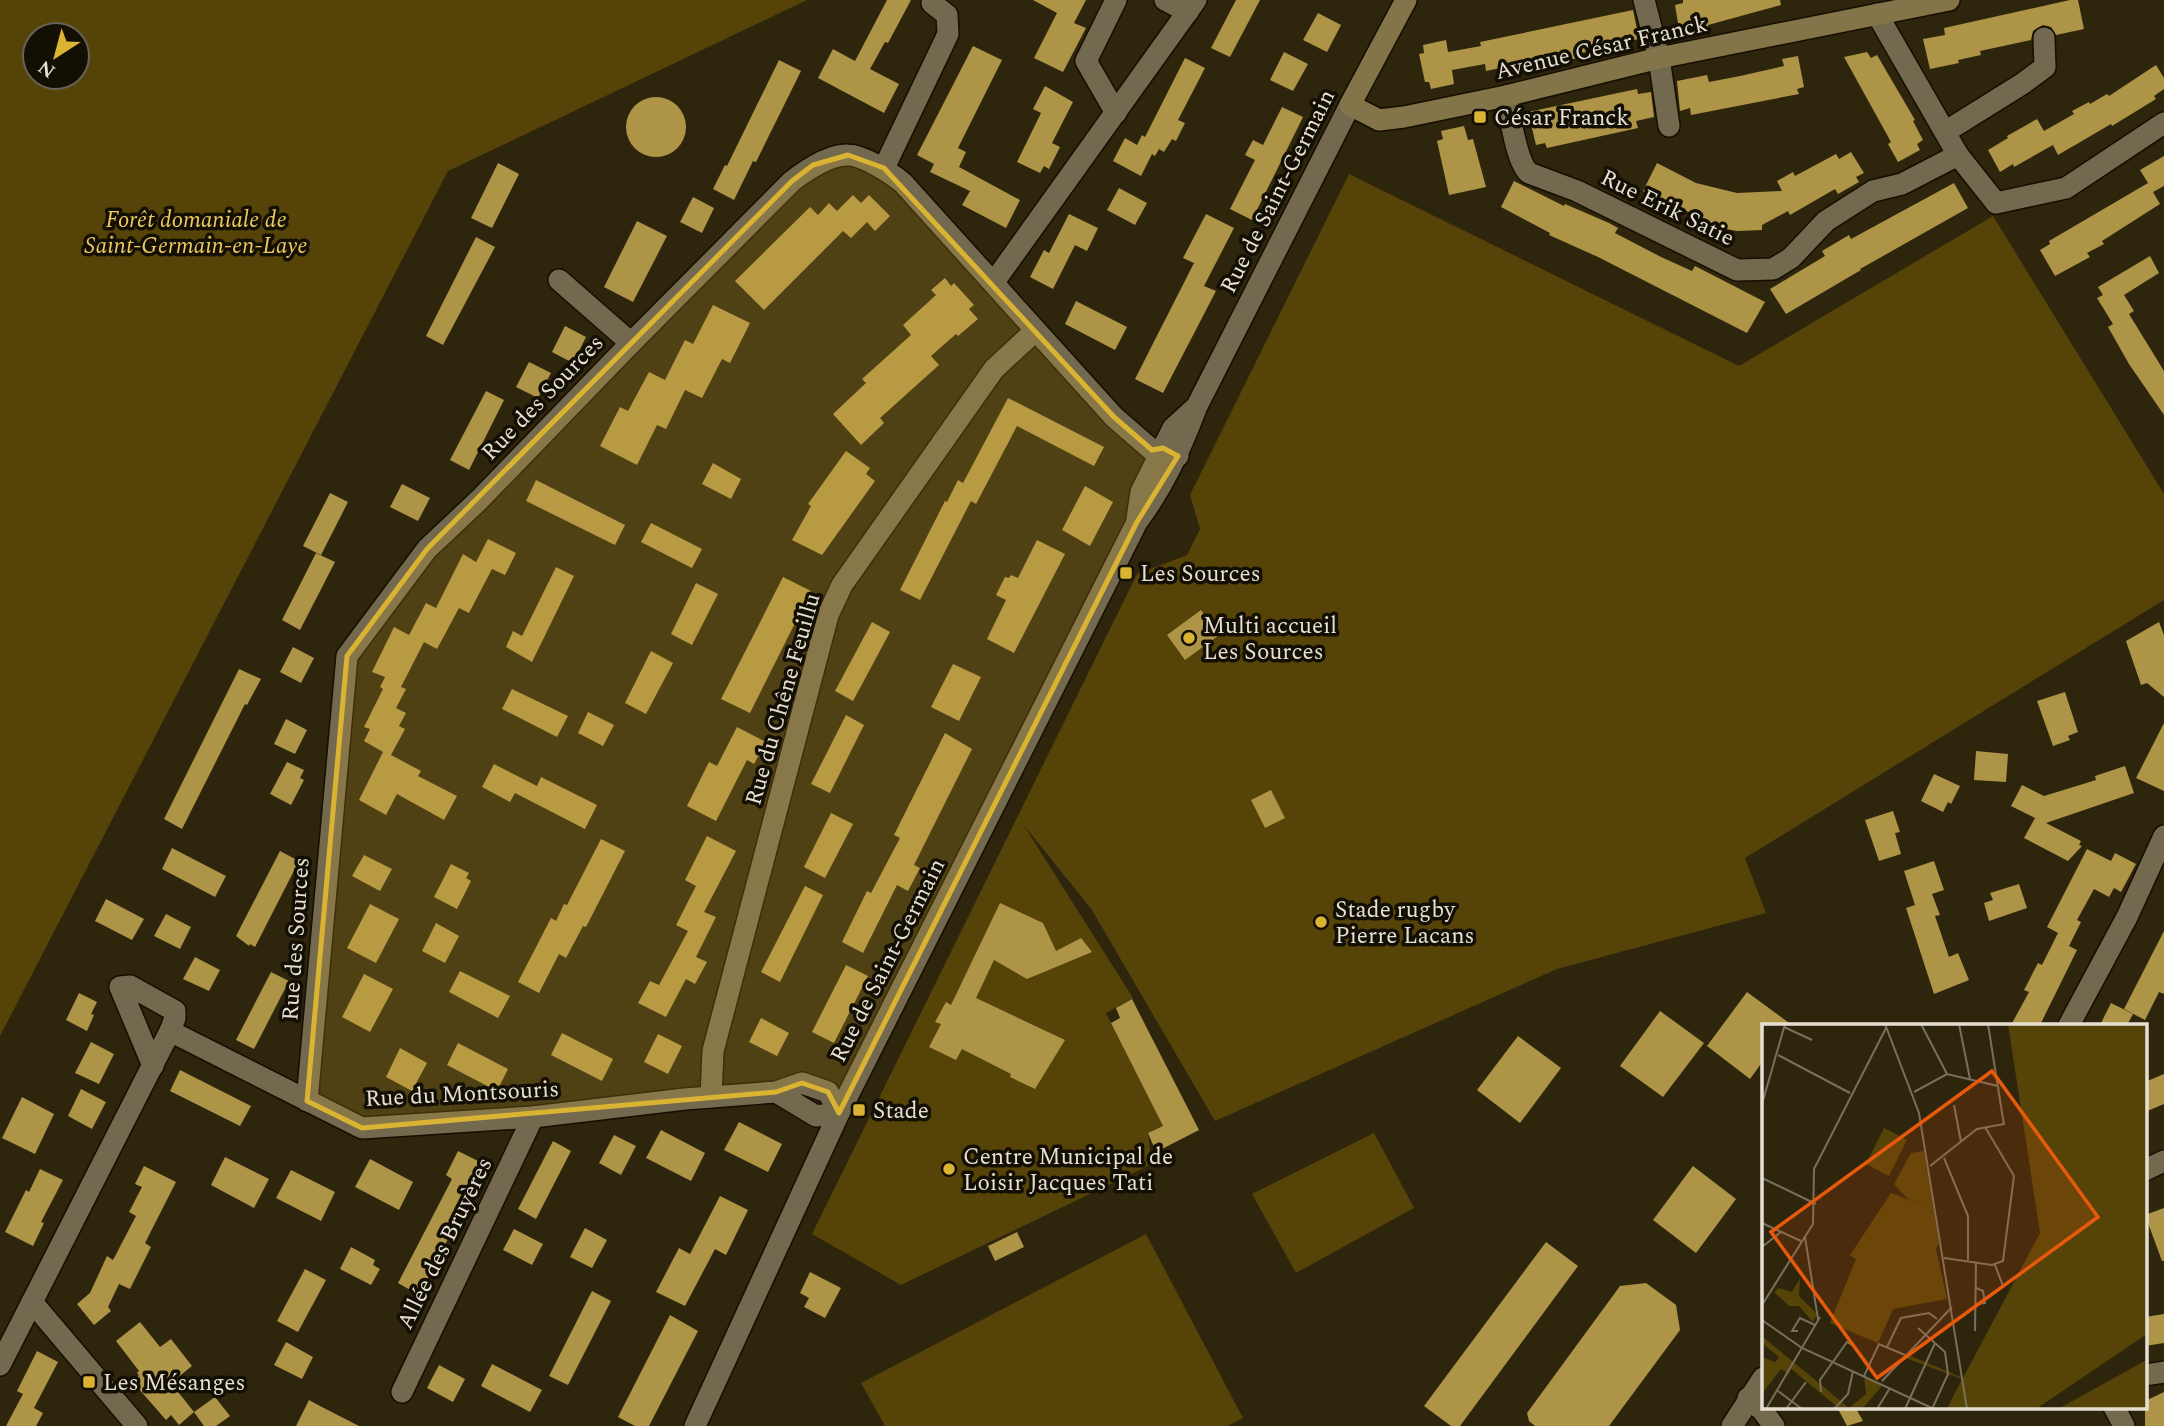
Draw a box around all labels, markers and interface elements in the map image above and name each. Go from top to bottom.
street label: Avenue César Franck [1492,7,1711,90]
north arrow [21,21,91,91]
text: N [32,52,62,85]
street label: Rue de Saint-Germain [1212,84,1345,300]
place label: César Franck [1494,101,1629,136]
marker: César Franck [1472,109,1488,125]
street label: Rue Erik Satie [1594,161,1740,256]
park label: Forêt domaniale de Saint-Germain-en-Laye [85,203,307,264]
street label: Rue des Sources [474,327,613,469]
place label: Les Sources [1140,557,1261,592]
marker: Les Sources [1118,565,1134,581]
street label: Rue du Chêne Feuillu [736,589,830,810]
place label: Multi accueil Les Sources [1203,609,1337,670]
marker: Multi accueil Les Sources [1181,630,1197,646]
street label: Rue de Saint-Germain [822,853,955,1069]
street label: Rue des Sources [273,856,320,1022]
place label: Stade rugby Pierre Lacans [1335,893,1475,954]
marker: Stade rugby Pierre Lacans [1313,914,1329,930]
inset map [1762,1024,2146,1408]
street label: Rue du Montsouris [364,1072,560,1117]
place label: Stade [873,1094,929,1129]
marker: Stade [851,1102,867,1118]
place label: Centre Municipal de Loisir Jacques Tati [963,1140,1173,1201]
street label: Allée des Bruyères [388,1152,502,1336]
marker: Centre Municipal de Loisir Jacques Tati [941,1161,957,1177]
place label: Les Mésanges [103,1366,245,1401]
marker: Les Mésanges [81,1374,97,1390]

